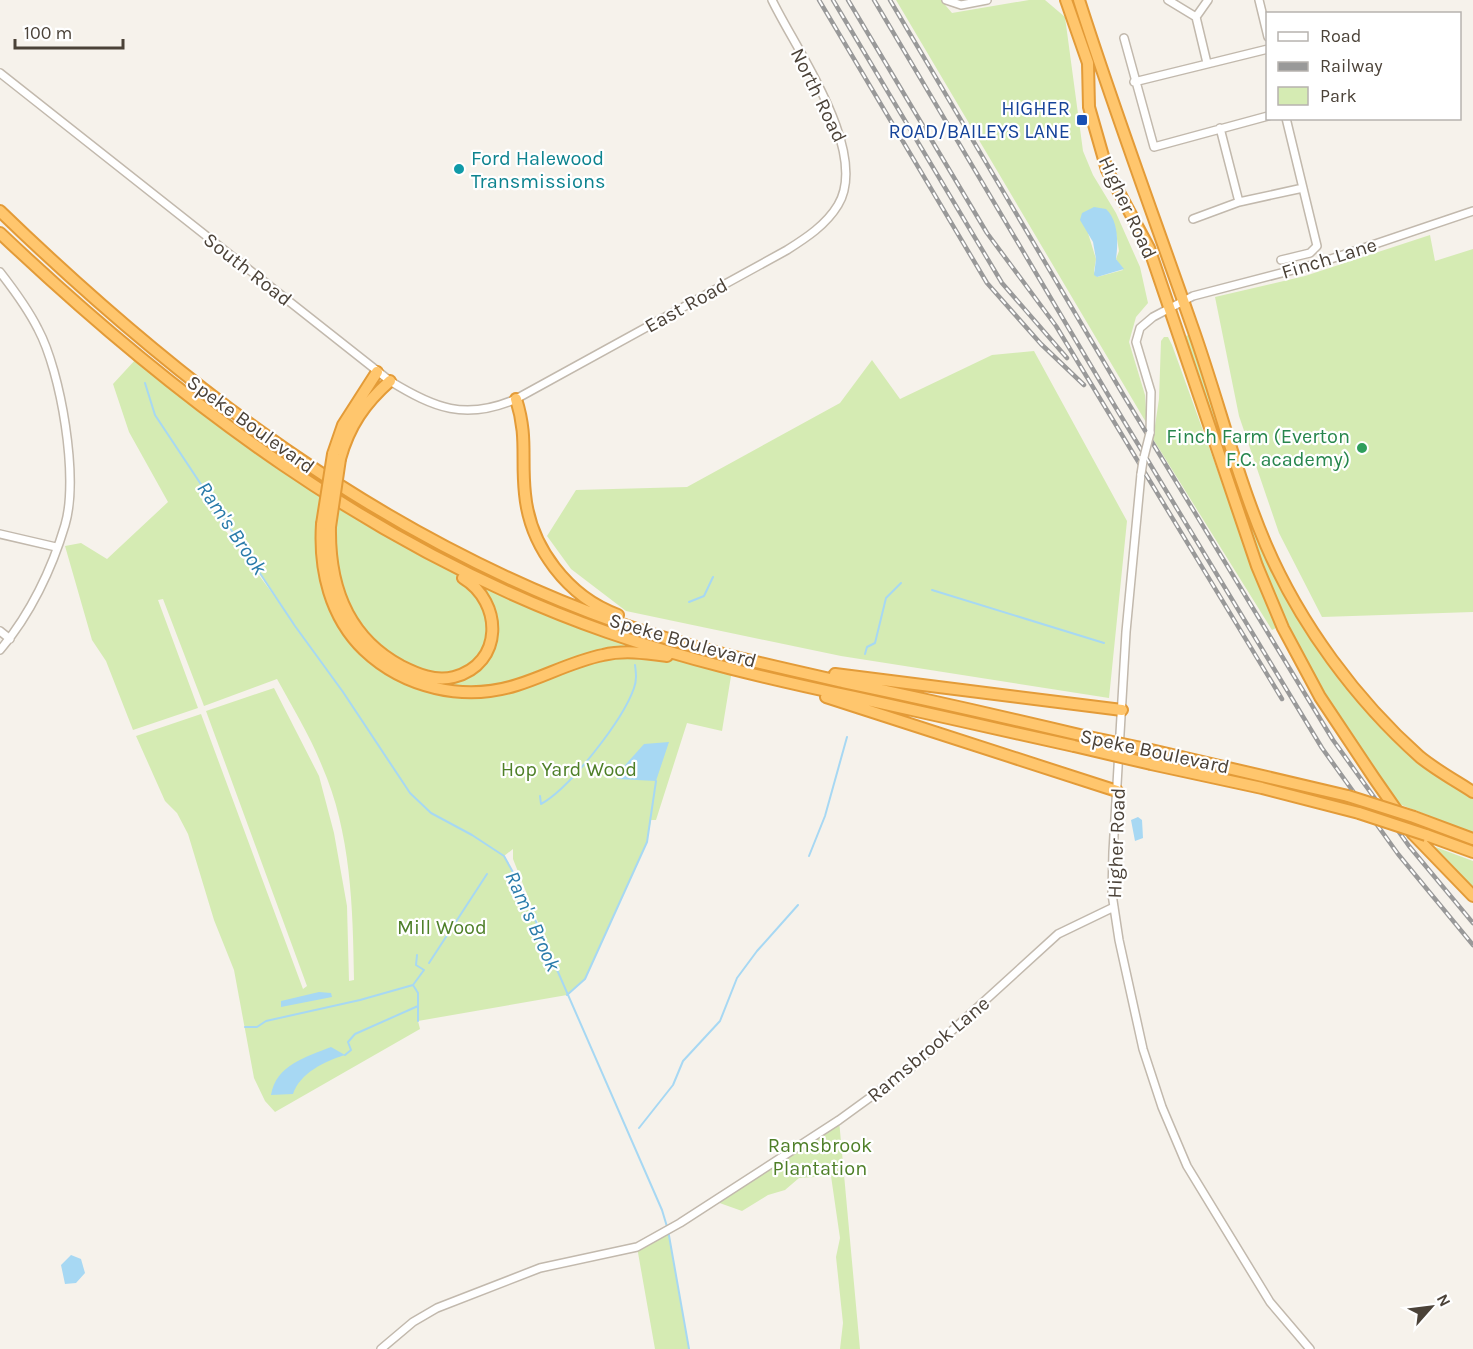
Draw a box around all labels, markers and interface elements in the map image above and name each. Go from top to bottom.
scale bar [15,12,123,50]
legend [1266,12,1461,120]
text: 100 m [24,22,72,44]
text: Road [1320,25,1361,47]
street label: North Road [786,44,851,146]
text: Railway [1320,55,1383,77]
text: Park [1320,85,1357,107]
place label: HIGHER ROAD/BAILEYS LANE [888,97,1070,143]
marker: HIGHER ROAD/BAILEYS LANE [1075,113,1089,127]
place label: Ford Halewood Transmissions [471,147,606,193]
street label: Higher Road [1094,152,1161,262]
marker: Ford Halewood Transmissions [452,162,466,176]
street label: South Road [199,228,296,311]
street label: Finch Lane [1279,233,1380,284]
street label: East Road [641,273,732,338]
street label: Speke Boulevard [183,370,319,478]
place label: Finch Farm (Everton F.C. academy) [1166,425,1350,471]
marker: Finch Farm (Everton F.C. academy) [1355,441,1369,455]
water label: Ram's Brook [192,477,272,579]
street label: Speke Boulevard [607,609,759,672]
street label: Speke Boulevard [1078,724,1232,779]
park label: Hop Yard Wood [501,758,637,781]
street label: Higher Road [1103,787,1130,899]
water label: Ram's Brook [500,867,566,975]
park label: Mill Wood [397,916,487,939]
street label: Ramsbrook Lane [863,992,994,1107]
park label: Ramsbrook Plantation [768,1134,872,1180]
north arrow [1401,1277,1461,1337]
text: N [1433,1291,1455,1310]

